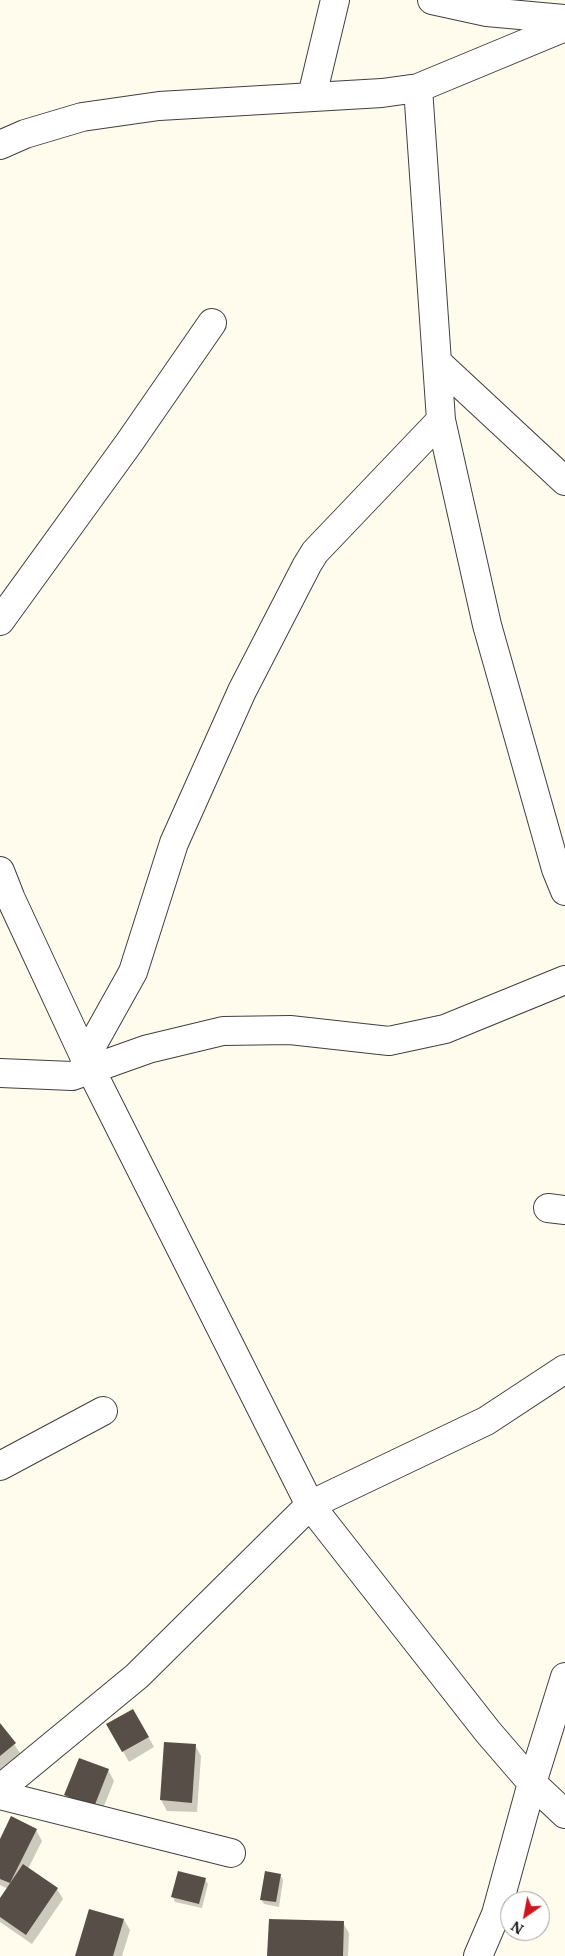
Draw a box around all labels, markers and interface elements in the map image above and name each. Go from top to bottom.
north arrow [500,1891,550,1941]
text: N [508,1917,527,1938]

